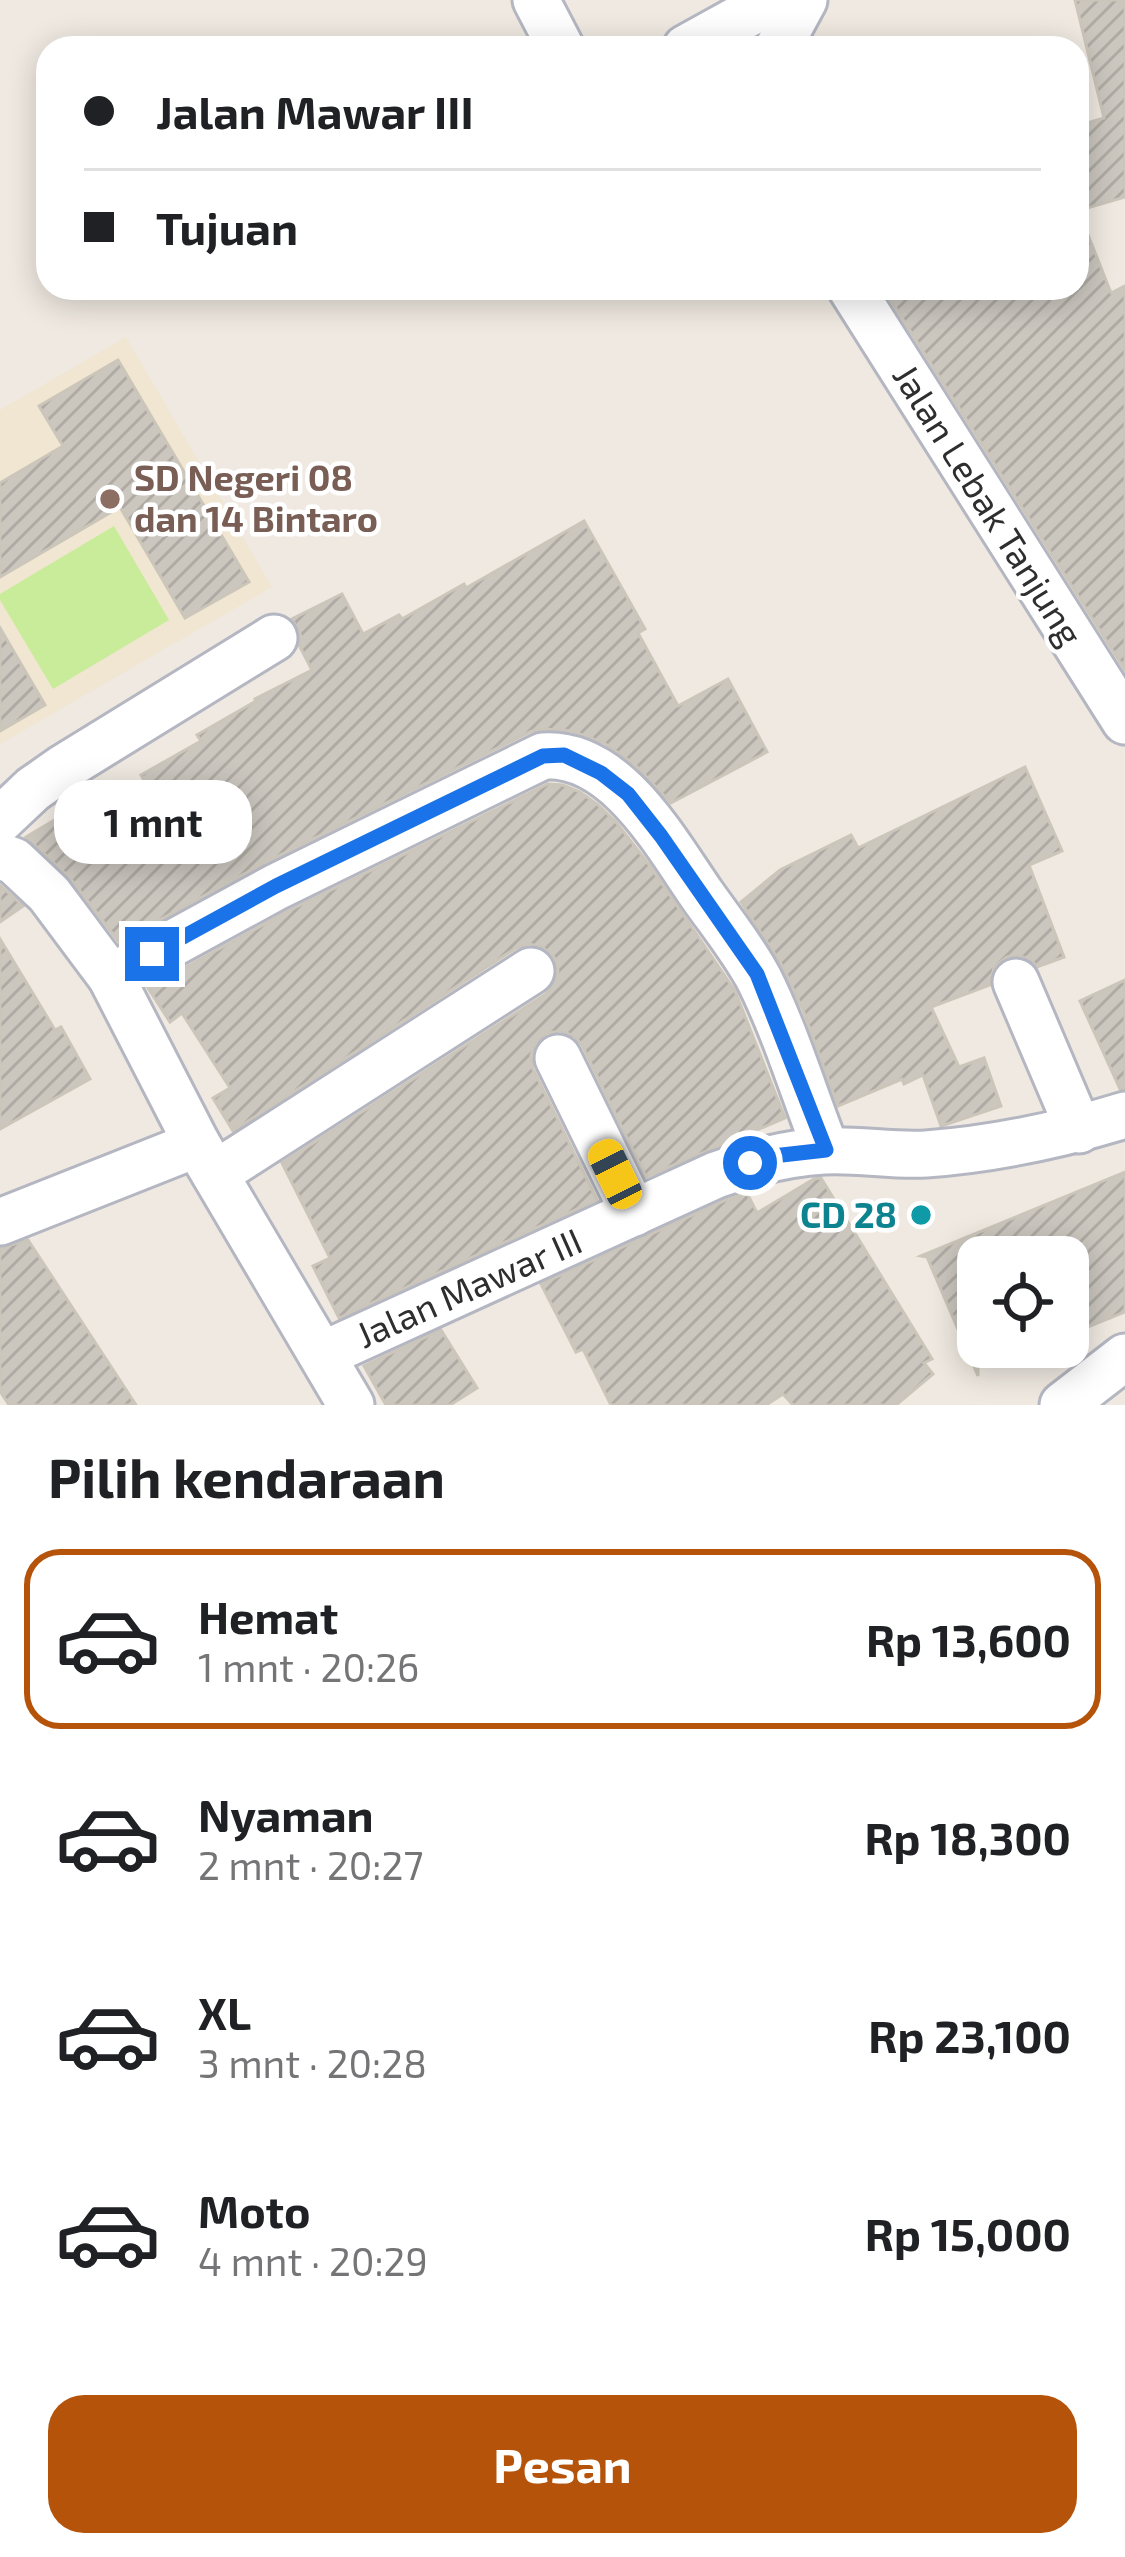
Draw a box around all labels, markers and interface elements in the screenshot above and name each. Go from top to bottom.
text: Jalan Mawar III [156,84,474,138]
text: Tujuan [156,200,298,254]
street label: Jalan Lebak Tanjung [885,356,1093,653]
place label: SD Negeri 08 dan 14 Bintaro [134,455,378,539]
marker: SD Negeri 08 dan 14 Bintaro [97,486,123,512]
callout: 1 mnt [53,780,251,864]
text: 1 mnt [103,798,203,845]
route end [125,927,179,981]
car [583,1134,647,1214]
route start [723,1136,777,1190]
place label: CD 28 [800,1192,897,1235]
marker: CD 28 [908,1202,934,1228]
street label: Jalan Mawar III [349,1218,588,1356]
map controls [957,1236,1089,1368]
button: locate [957,1236,1089,1368]
text: Pilih kendaraan [48,1444,445,1509]
icon: car [54,1585,162,1693]
text: Hemat [198,1589,338,1643]
text: Rp 13,600 [866,1612,1071,1666]
text: 1 mnt · 20:26 [198,1643,419,1690]
icon: car [54,1783,162,1891]
text: Nyaman [198,1787,374,1841]
text: Rp 18,300 [864,1810,1071,1864]
text: 2 mnt · 20:27 [198,1841,423,1888]
icon: car [54,1981,162,2089]
text: XL [198,1985,251,2039]
text: Rp 23,100 [868,2008,1071,2062]
text: 3 mnt · 20:28 [198,2039,427,2086]
icon: car [54,2179,162,2287]
text: Moto [198,2183,311,2237]
text: Rp 15,000 [865,2206,1071,2260]
text: 4 mnt · 20:29 [198,2237,428,2284]
button: Pesan [48,2395,1077,2533]

